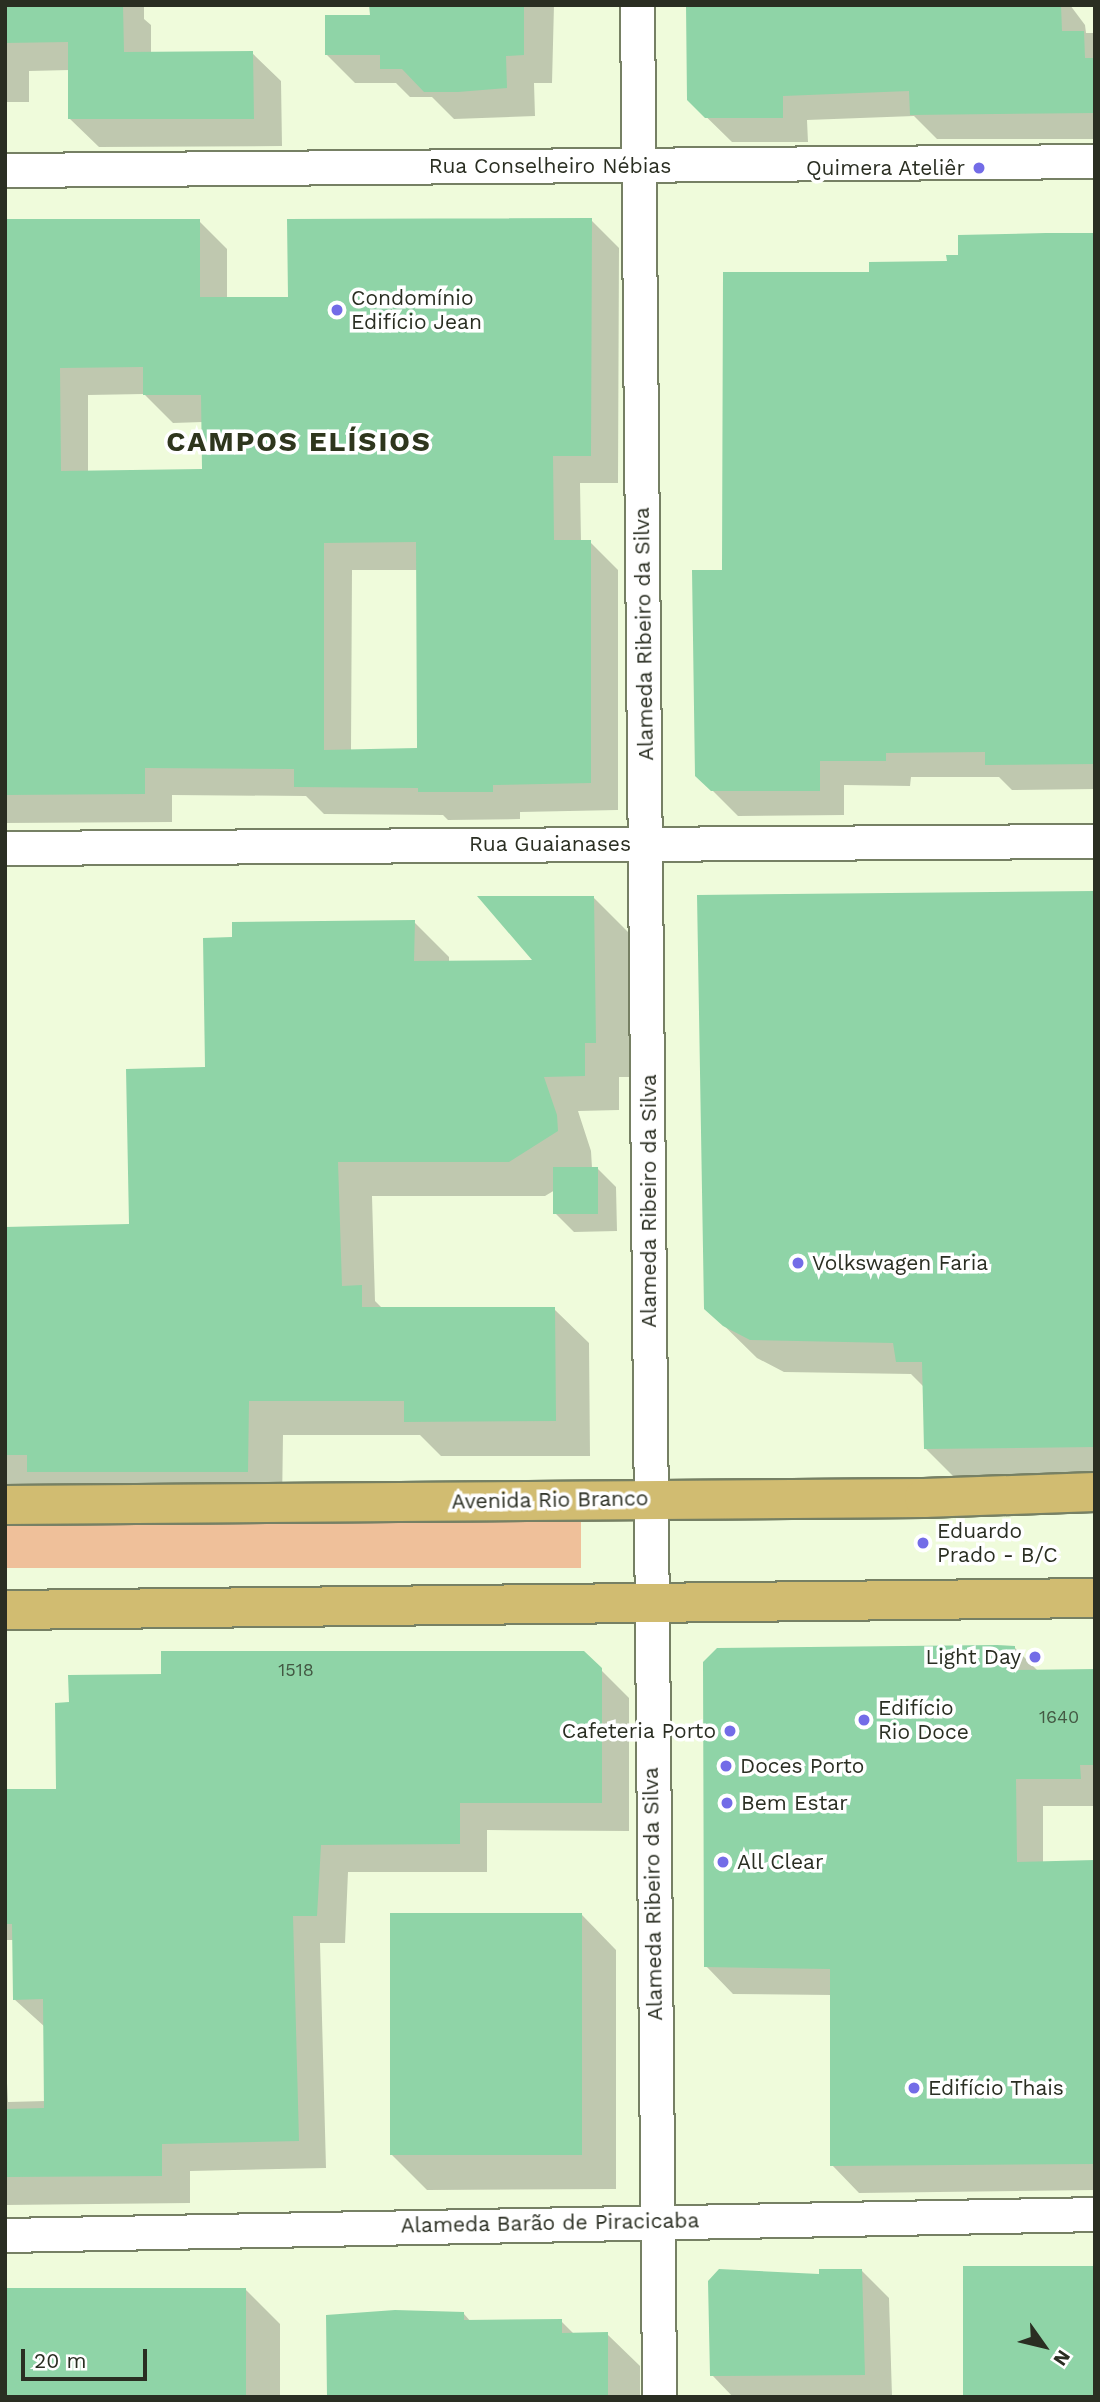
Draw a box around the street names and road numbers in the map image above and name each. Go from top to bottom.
street label: Rua Conselheiro Nébias [428,153,672,179]
street label: Alameda Ribeiro da Silva [629,507,659,761]
street label: Rua Guaianases [469,831,631,857]
street label: Alameda Ribeiro da Silva [636,1074,662,1328]
street label: Avenida Rio Branco [451,1486,649,1514]
street label: Alameda Ribeiro da Silva [638,1767,668,2021]
street label: Alameda Barão de Piracicaba [400,2208,700,2238]

